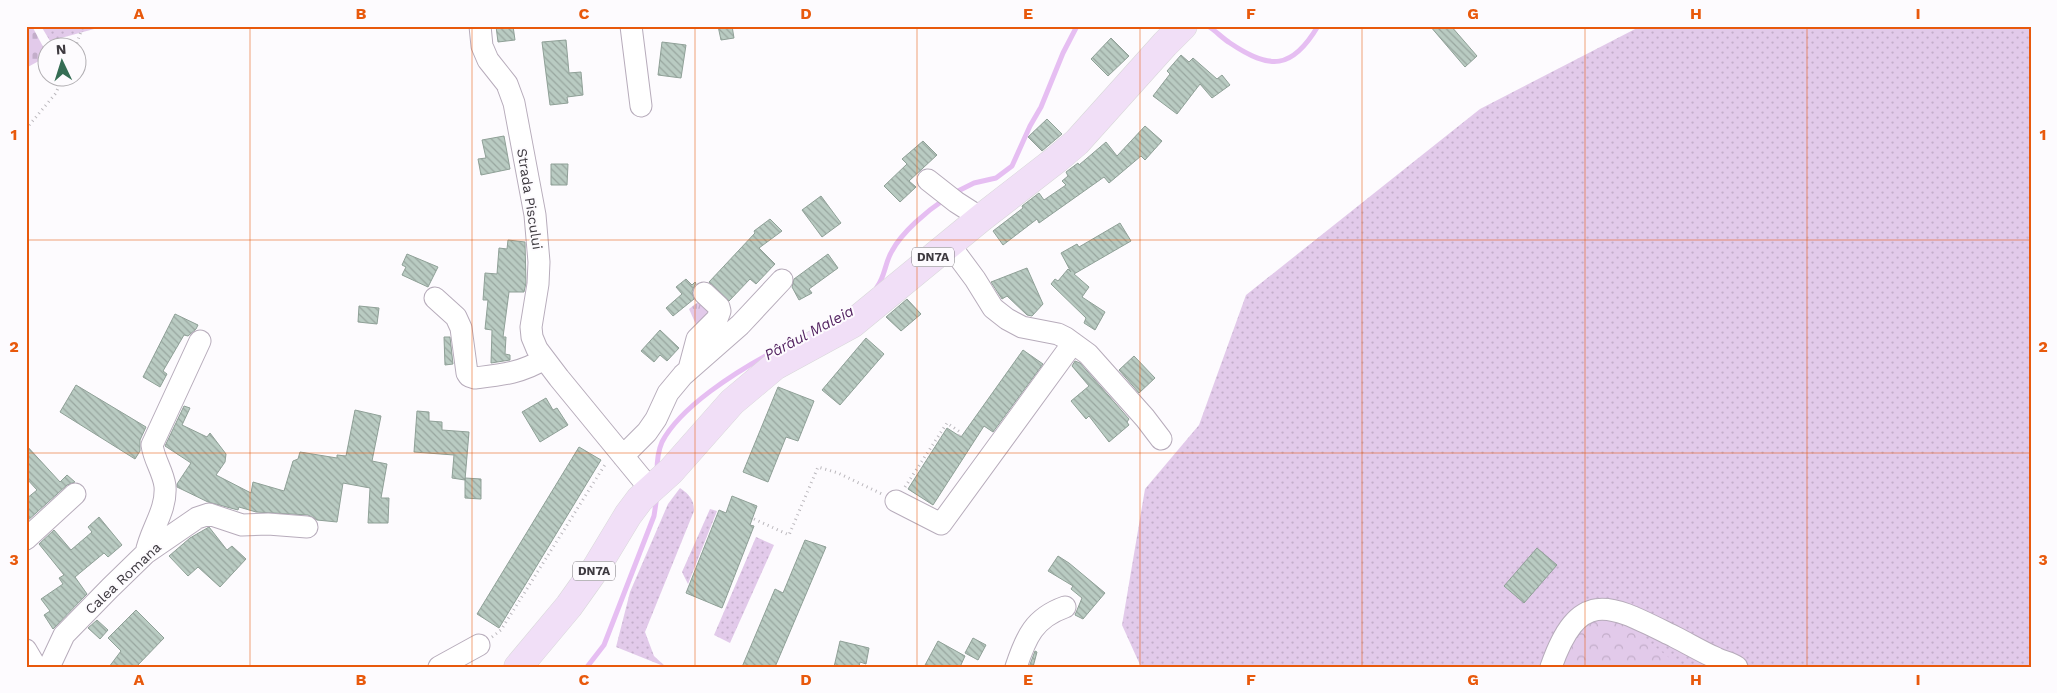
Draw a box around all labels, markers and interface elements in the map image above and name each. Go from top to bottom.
text: A [134,4,145,23]
text: B [356,4,367,23]
text: C [579,4,590,23]
text: D [800,4,812,23]
text: E [1023,4,1033,23]
text: F [1246,4,1256,23]
text: G [1467,4,1479,23]
text: H [1690,4,1702,23]
text: I [1915,4,1921,23]
north arrow [38,38,88,88]
text: N [55,41,67,57]
text: 1 [11,125,17,144]
text: 1 [2040,125,2046,144]
street label: Strada Piscului [514,147,546,251]
road number: DN7A [912,248,954,266]
water label: Pârâul Maleia [761,302,857,364]
text: 2 [9,337,19,356]
text: 2 [2038,337,2048,356]
street label: Calea Romana [82,539,164,617]
text: 3 [9,550,19,569]
text: 3 [2038,550,2048,569]
road number: DN7A [573,562,615,580]
text: A [134,670,145,689]
text: B [356,670,367,689]
text: C [579,670,590,689]
text: D [800,670,812,689]
text: E [1023,670,1033,689]
text: F [1246,670,1256,689]
text: G [1467,670,1479,689]
text: H [1690,670,1702,689]
text: I [1915,670,1921,689]

